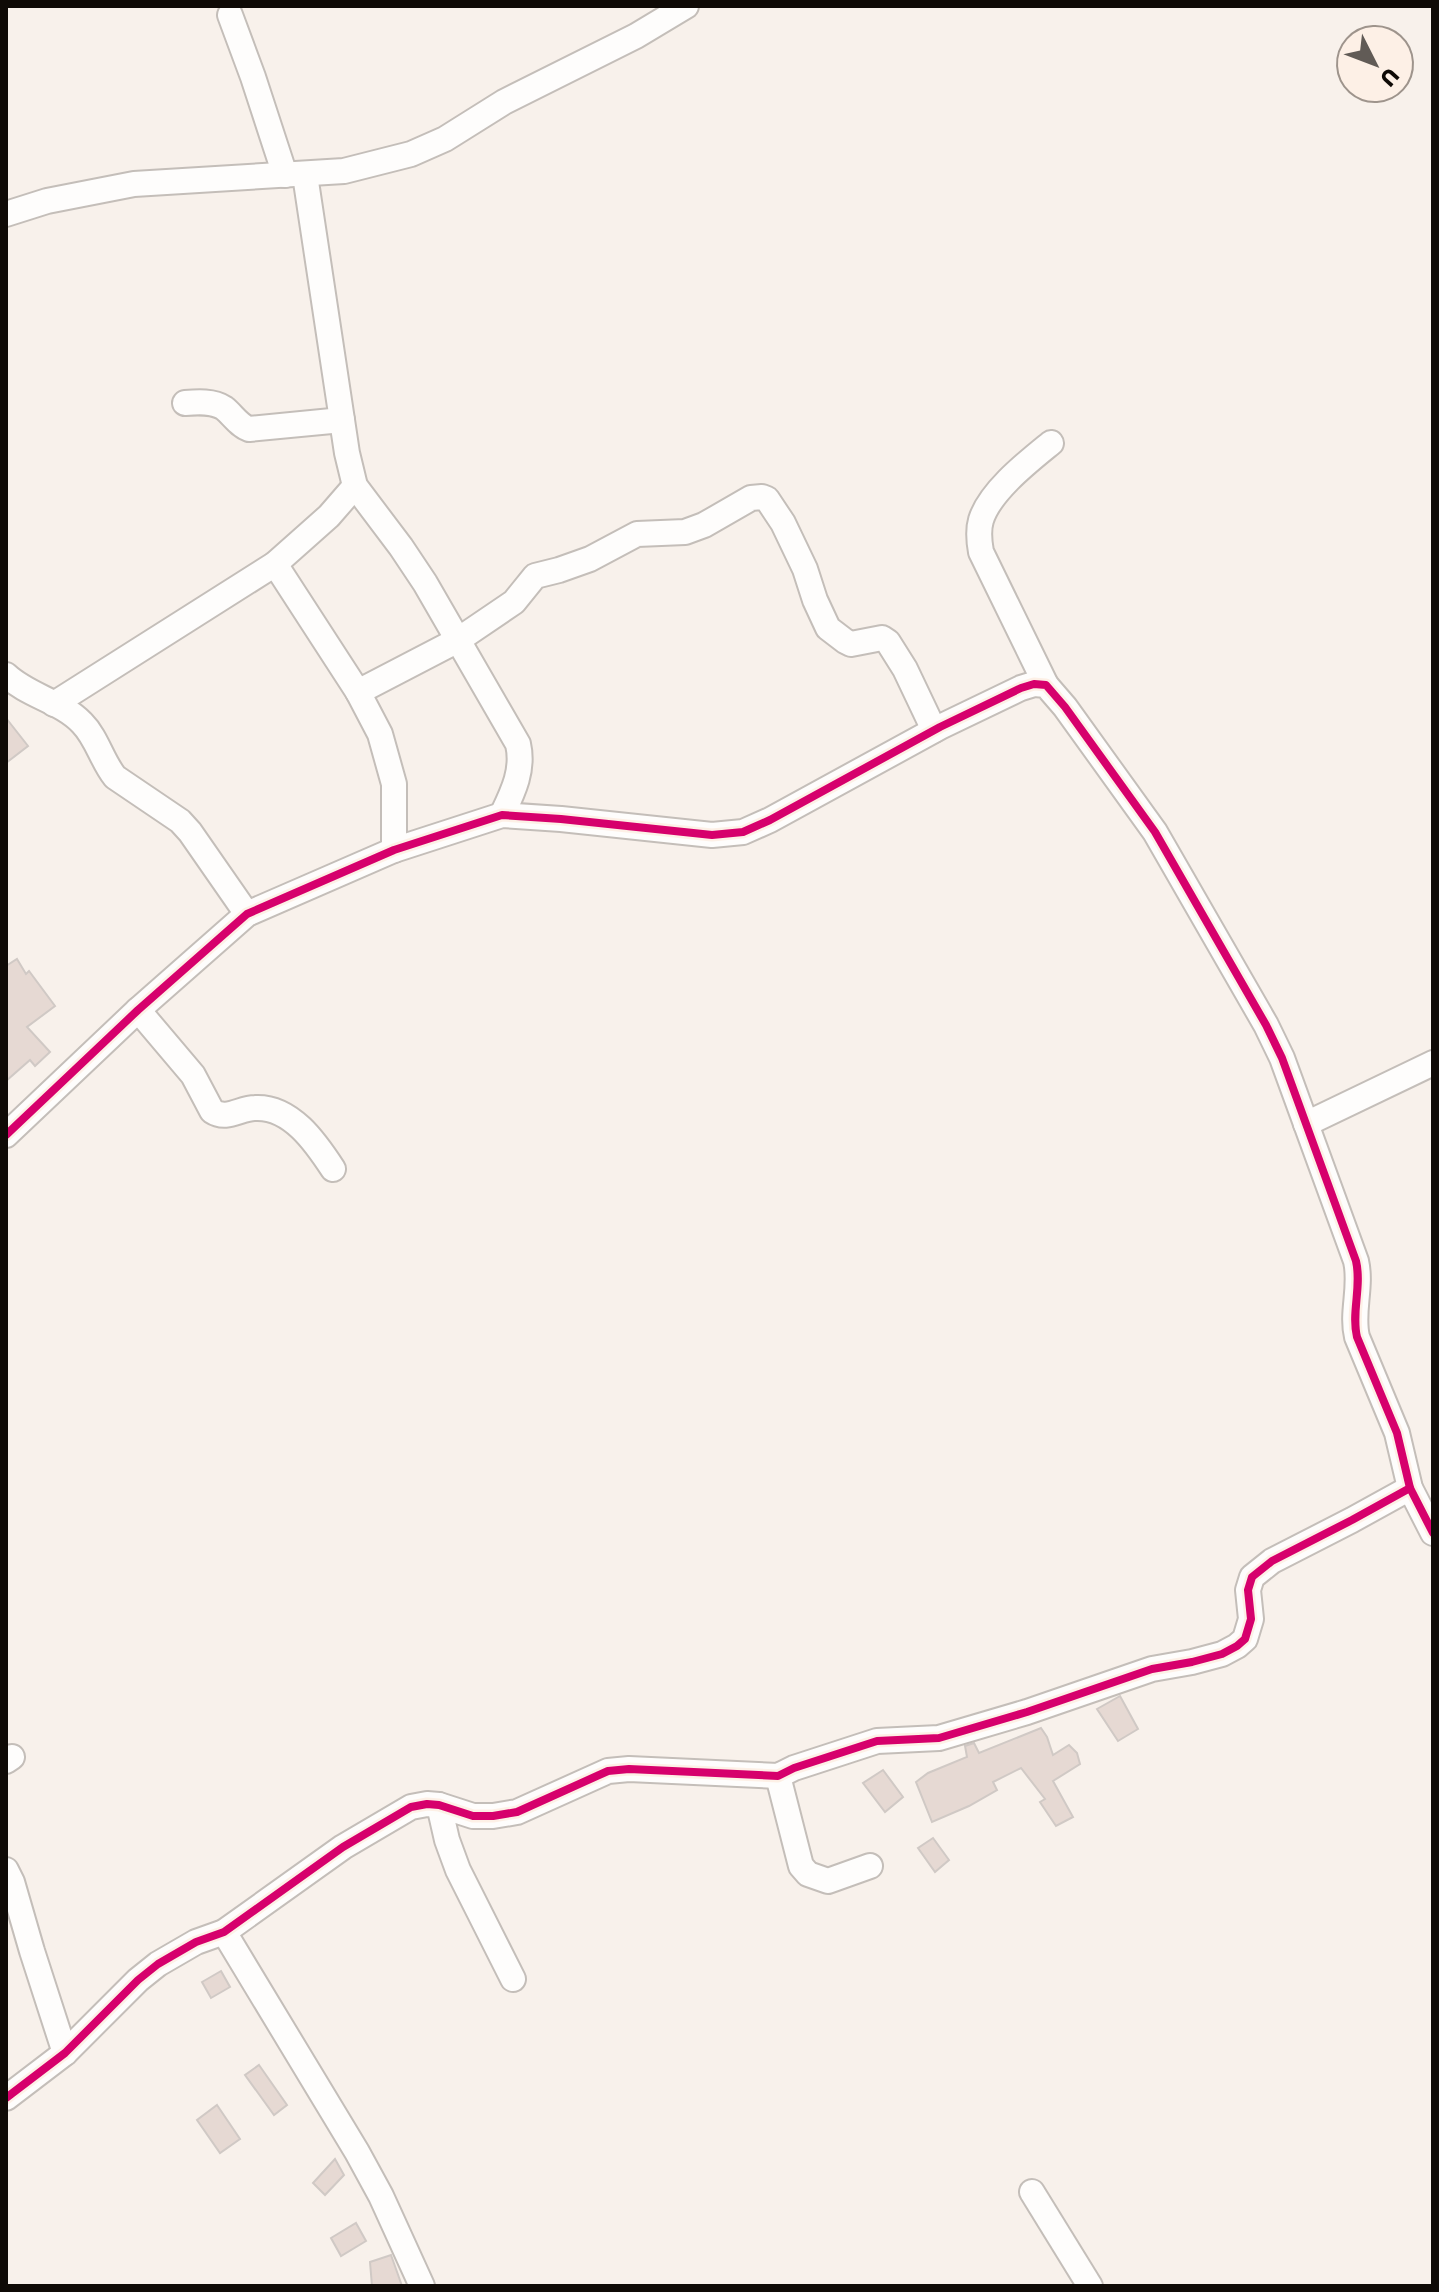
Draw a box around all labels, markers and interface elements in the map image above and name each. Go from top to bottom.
north arrow [1335,24,1415,104]
text: U [1373,61,1406,93]

